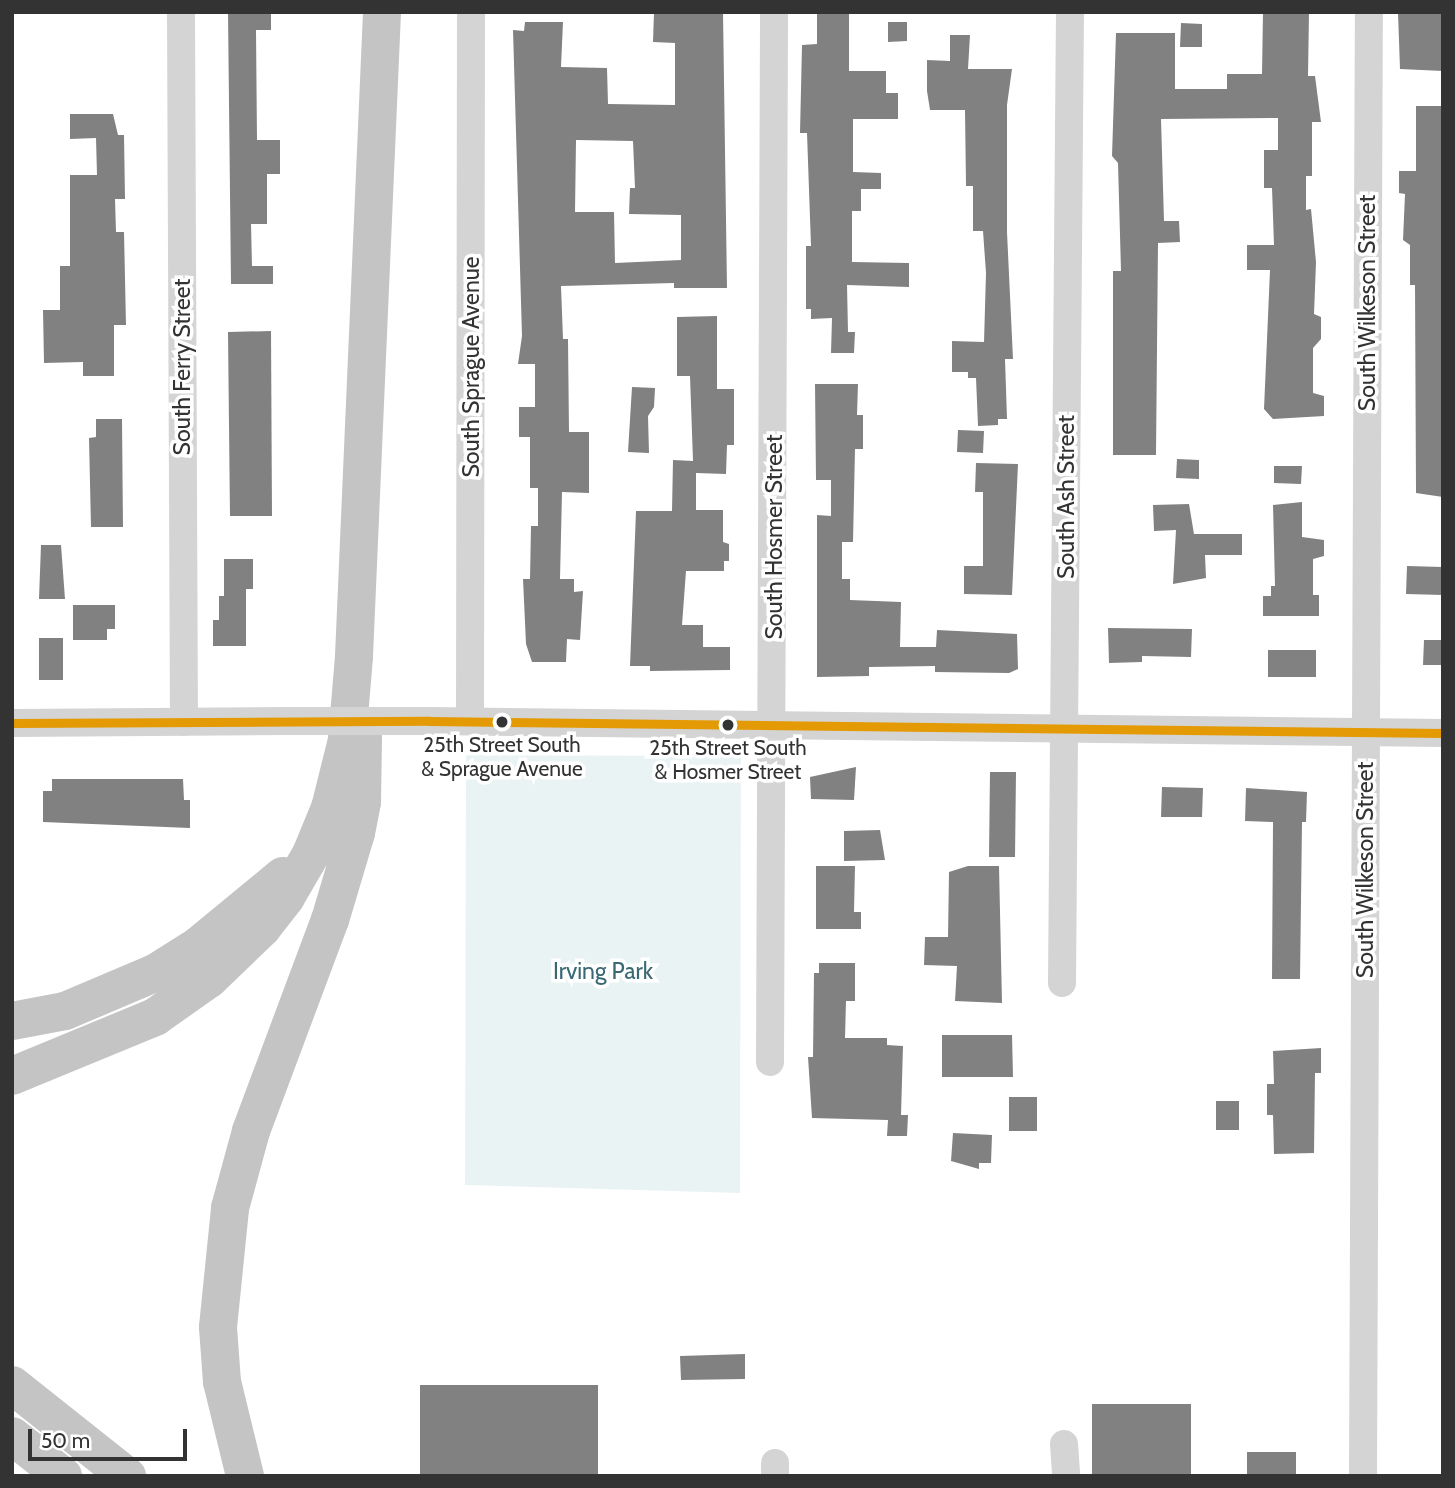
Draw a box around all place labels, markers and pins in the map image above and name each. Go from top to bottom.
marker: 25th Street South & Sprague Avenue [495,715,509,729]
marker: 25th Street South & Hosmer Street [721,718,735,732]
place label: 25th Street South & Sprague Avenue [421,732,583,782]
place label: 25th Street South & Hosmer Street [649,735,807,785]

